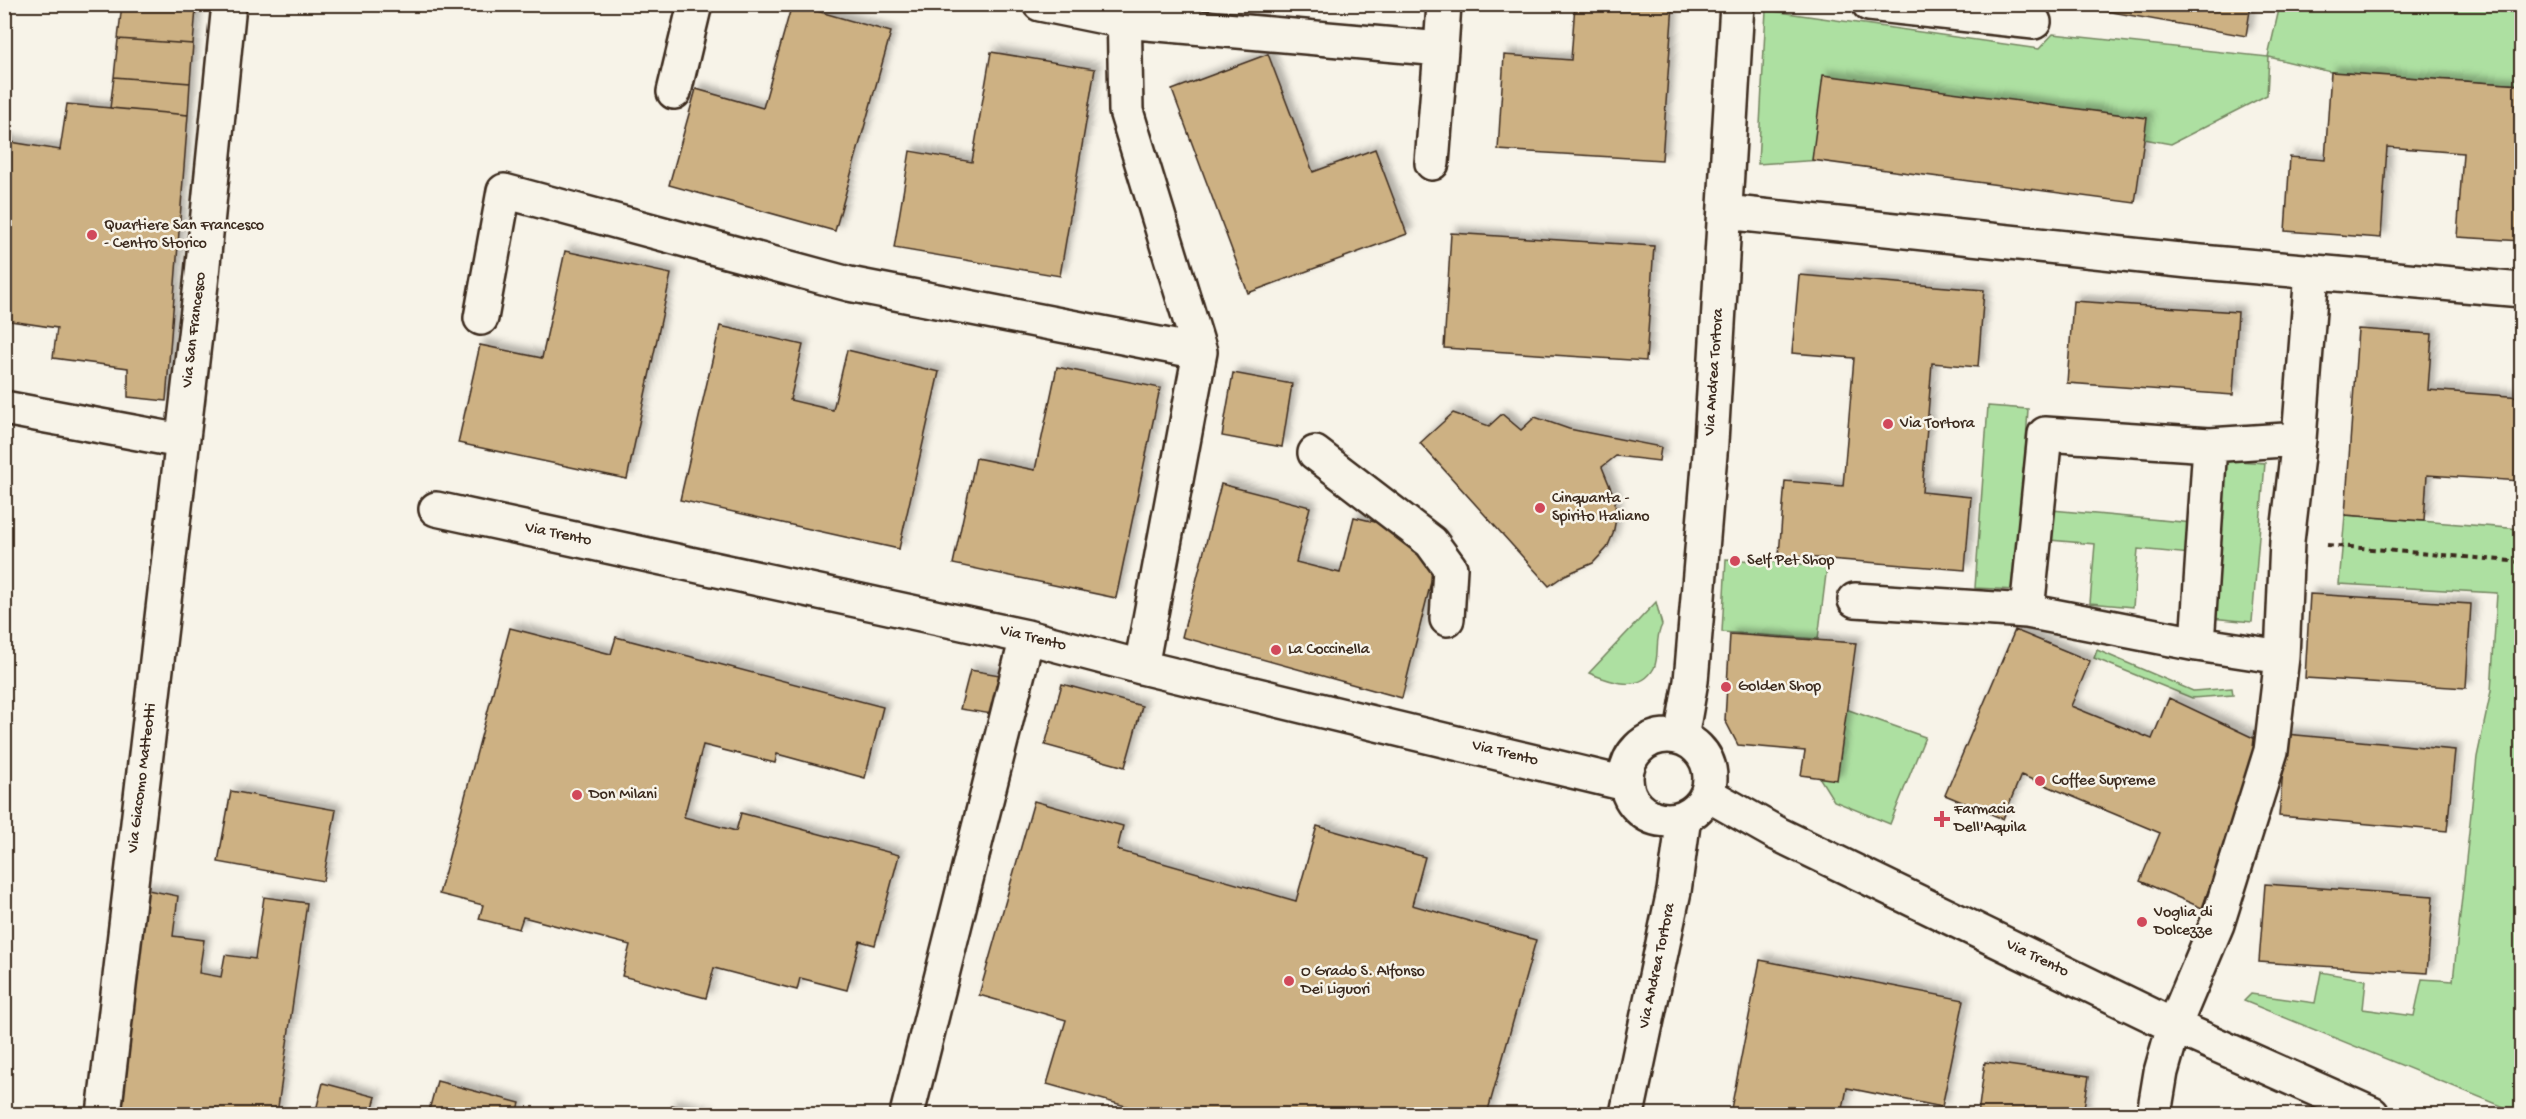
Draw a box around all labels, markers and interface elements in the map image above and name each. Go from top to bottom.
place label: Quartiere San Francesco - Centro Storico [104,217,264,254]
marker: Quartiere San Francesco - Centro Storico [85,228,99,242]
street label: Via San Francesco [178,271,212,390]
street label: Via Andrea Tortora [1701,307,1729,437]
place label: Via Tortora [1899,415,1976,434]
marker: Via Tortora [1881,417,1895,431]
place label: Cinquanta - Spirito Italiano [1552,490,1650,527]
marker: Cinquanta - Spirito Italiano [1533,501,1547,515]
street label: Via Trento [522,518,593,551]
place label: Self Pet Shop [1747,552,1835,571]
marker: Self Pet Shop [1728,554,1742,568]
street label: Via Trento [997,621,1068,656]
place label: La Coccinella [1288,641,1371,660]
marker: La Coccinella [1269,643,1283,657]
place label: Golden Shop [1738,678,1821,697]
marker: Golden Shop [1719,680,1733,694]
street label: Via Giacomo Matteotti [124,702,162,855]
street label: Via Trento [1469,736,1540,771]
place label: Coffee Supreme [2052,772,2156,791]
marker: Coffee Supreme [2033,774,2047,788]
place label: Don Milani [588,786,657,805]
marker: Don Milani [570,788,584,802]
place label: Farmacia Dell'Aquila [1953,801,2027,838]
marker: Farmacia Dell'Aquila [1935,812,1949,826]
street label: Via Andrea Tortora [1635,901,1681,1031]
place label: Voglia di Dolcezze [2153,904,2213,941]
marker: Voglia di Dolcezze [2135,915,2149,929]
street label: Via Trento [2002,935,2072,982]
place label: O Grado S. Alfonso Dei Liguori [1300,963,1425,1000]
marker: O Grado S. Alfonso Dei Liguori [1282,974,1296,988]

